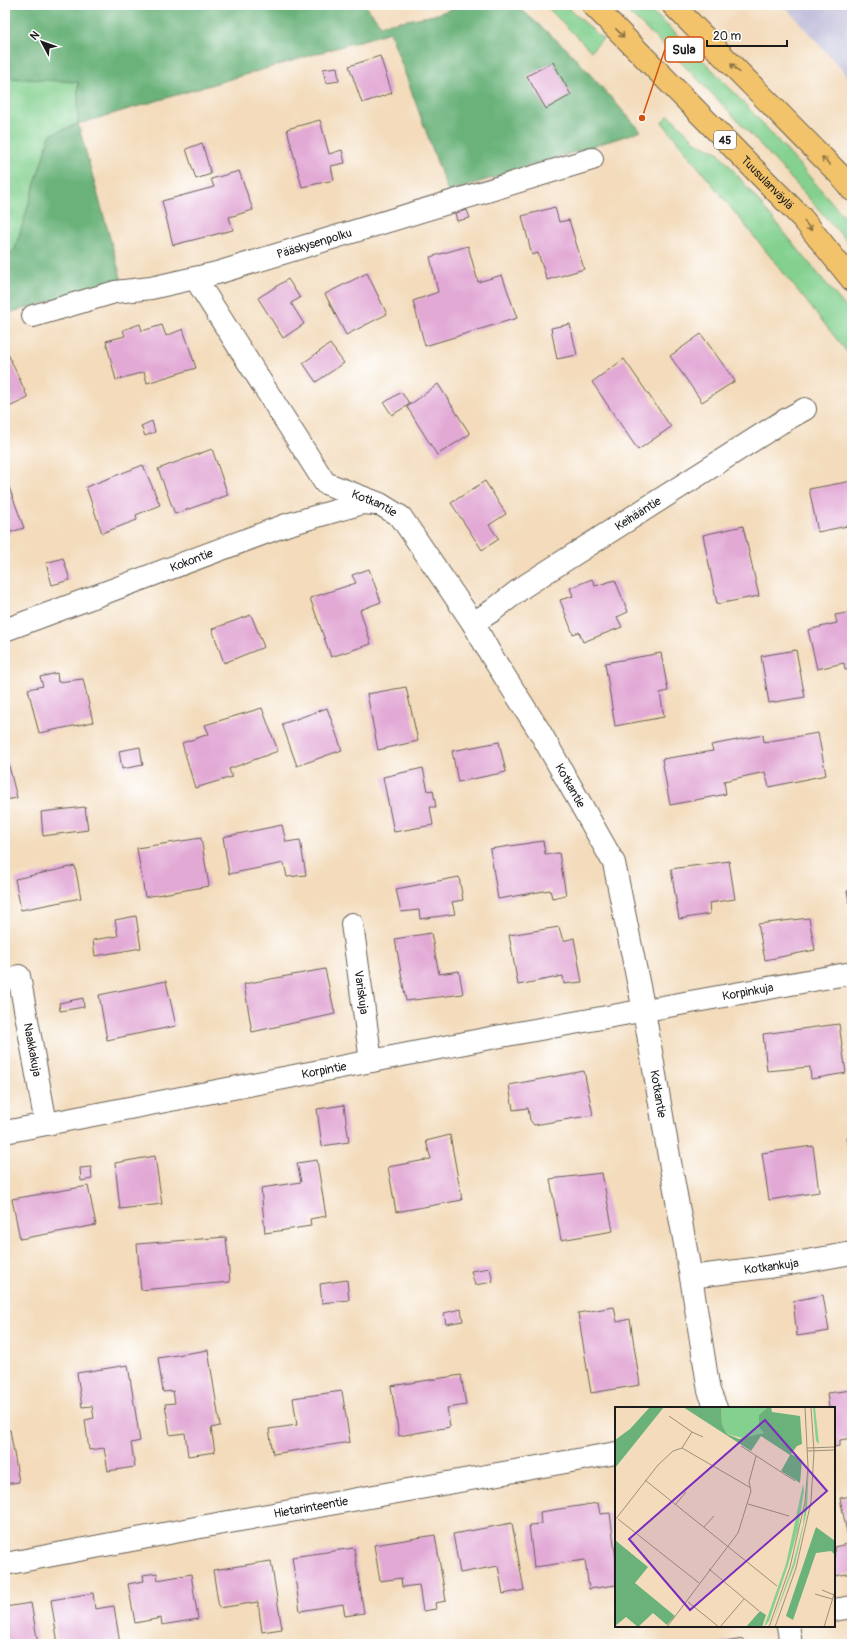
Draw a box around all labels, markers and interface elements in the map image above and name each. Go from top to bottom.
north arrow [22,22,62,62]
scale bar [707,22,787,48]
text: N [27,28,43,43]
one-way arrow [615,28,625,38]
text: 20 m [713,29,742,44]
callout: Sula [665,37,704,62]
text: Sula [672,42,696,58]
one-way arrow [730,63,740,73]
road number: 45 [714,131,736,149]
street label: Tuusulanväylä [738,153,797,213]
one-way arrow [821,156,831,166]
one-way arrow [804,221,813,232]
street label: Pääskysenpolku [275,225,354,262]
street label: Kotkantie [349,486,400,520]
street label: Keihääntie [612,493,664,534]
street label: Kokontie [168,545,215,575]
street label: Kotkantie [552,761,589,810]
street label: Variskuja [351,970,372,1016]
street label: Korpinkuja [721,980,775,1004]
street label: Naakkakuja [20,1022,45,1078]
street label: Korpintie [300,1059,348,1082]
street label: Kotkantie [647,1069,670,1119]
street label: Kotkankuja [743,1255,800,1277]
inset map [615,1407,835,1627]
street label: Hietarinteentie [272,1493,349,1521]

